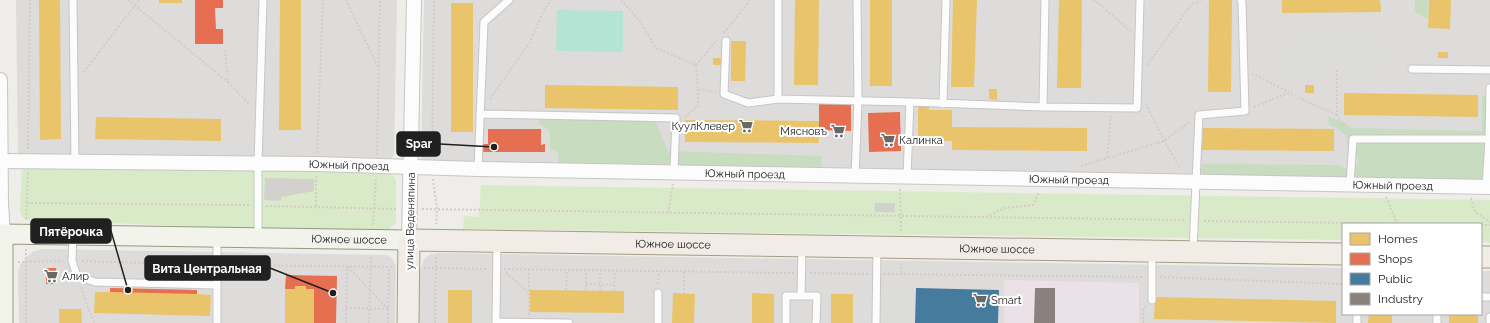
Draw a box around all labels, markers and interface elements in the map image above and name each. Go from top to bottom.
supermarket icon: КуулКлевер [738,118,754,134]
place label: КуулКлевер [671,120,735,133]
supermarket icon: Мясновъ [830,123,846,139]
place label: Мясновъ [780,125,828,138]
callout: Spar [397,132,440,156]
supermarket icon: Калинка [880,132,896,148]
place label: Калинка [899,134,943,147]
text: Spar [406,137,433,151]
street label: Южный проезд [309,158,390,173]
street label: Южный проезд [705,167,786,181]
street label: улица Веденяпина [403,172,418,270]
street label: Южный проезд [1029,173,1110,187]
street label: Южный проезд [1353,179,1434,193]
callout: Пятёрочка [31,219,111,243]
legend [1342,223,1482,315]
text: Пятёрочка [39,225,103,239]
text: Homes [1378,232,1418,246]
street label: Южное шоссе [311,233,387,247]
street label: Южное шоссе [635,237,711,252]
street label: Южное шоссе [959,242,1035,256]
text: Shops [1378,252,1413,266]
callout: Вита Центральная [145,256,270,280]
text: Вита Центральная [152,262,262,276]
supermarket icon: Алир [43,268,59,284]
place label: Алир [62,270,89,283]
text: Public [1378,272,1413,286]
supermarket icon: Smart [972,292,988,308]
text: Industry [1378,292,1424,306]
place label: Smart [991,294,1022,307]

